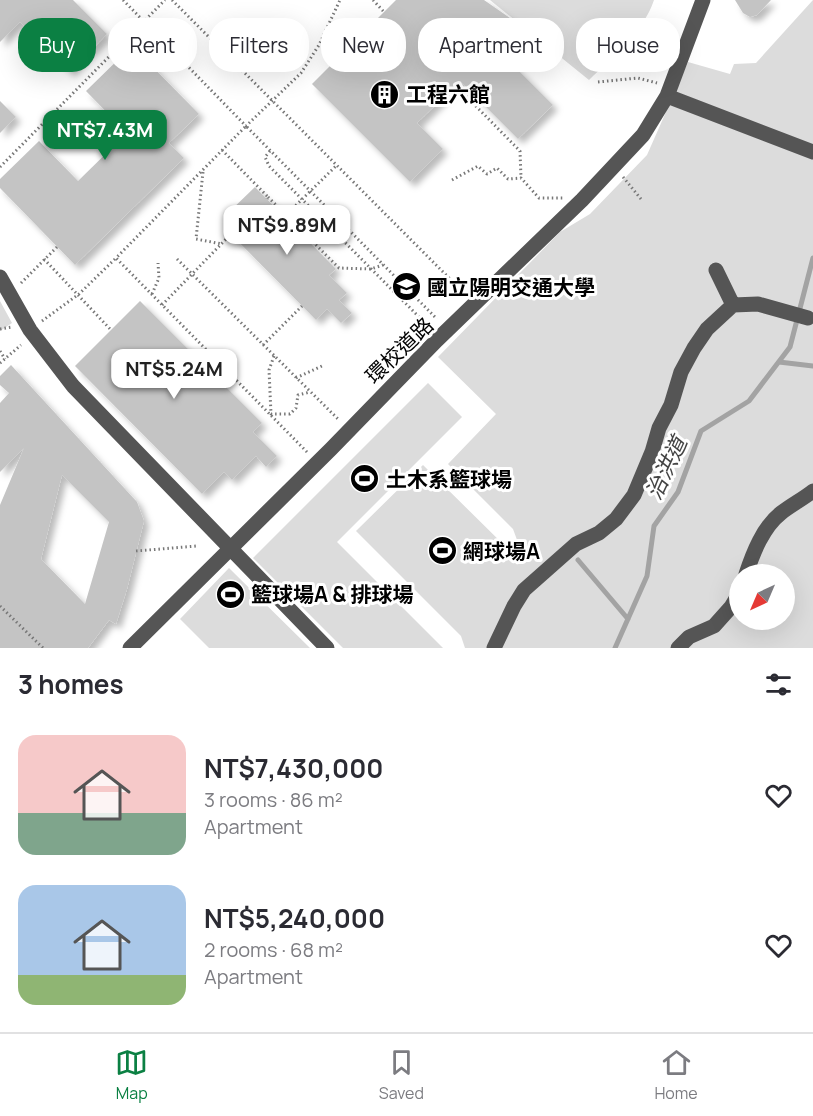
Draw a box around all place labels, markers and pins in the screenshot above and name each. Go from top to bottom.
building icon: 工程六館 [369,78,401,110]
place label: 工程六館 [406,80,490,108]
pin: NT$7.43M [43,110,167,161]
pin: NT$9.89M [225,205,349,256]
school or university icon: 國立陽明交通大學 [390,271,422,303]
place label: 國立陽明交通大學 [427,273,595,301]
pin: NT$5.24M [112,349,236,400]
sports icon: 土木系籃球場 [349,463,381,495]
place label: 土木系籃球場 [386,465,512,493]
sports icon: 網球場A [426,535,458,567]
place label: 網球場A [463,537,540,565]
sports icon: 籃球場A & 排球場 [214,578,246,610]
place label: 籃球場A & 排球場 [251,580,414,608]

